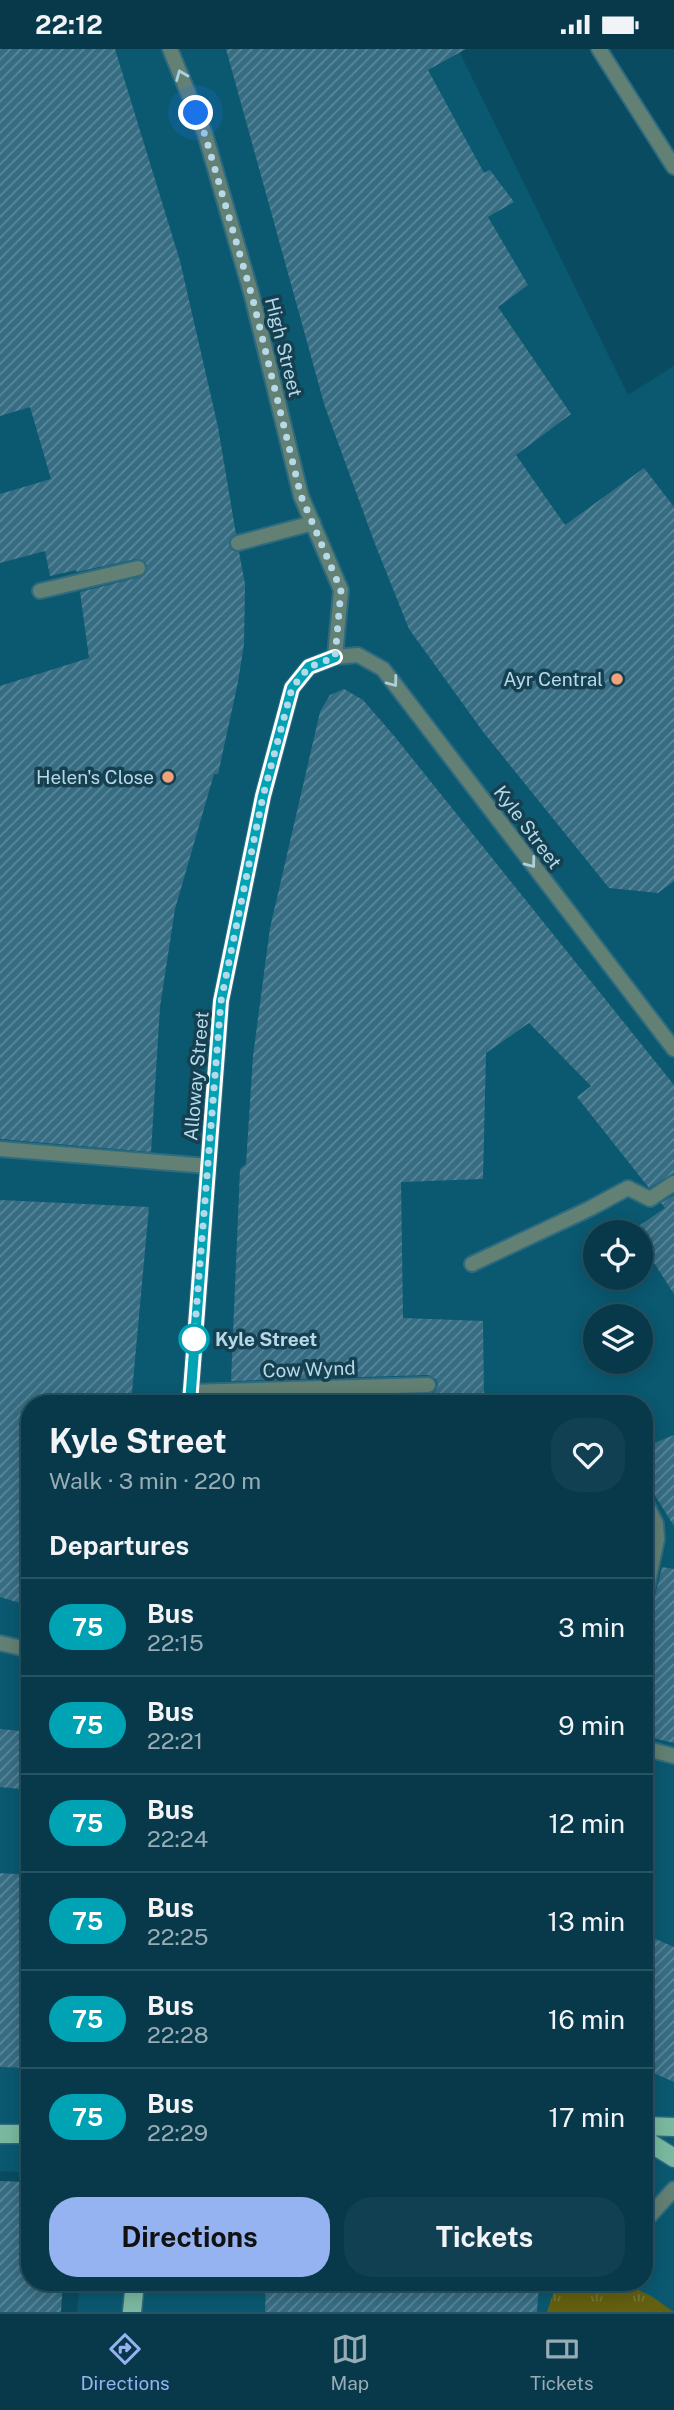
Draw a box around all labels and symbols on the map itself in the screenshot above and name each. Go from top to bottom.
one-way arrow [175,70,189,82]
your location [178,95,213,130]
street label: High Street [261,295,307,399]
place label: Ayr Central [503,668,603,690]
marker: Ayr Central [609,671,625,687]
one-way arrow [384,674,397,687]
place label: Helen's Close [36,766,154,788]
marker: Helen's Close [160,769,176,785]
street label: Kyle Street [490,781,566,873]
one-way arrow [523,855,536,867]
street label: Alloway Street [179,1010,213,1142]
marker: Kyle Street [179,1324,209,1354]
place label: Kyle Street [215,1328,317,1350]
street label: Cow Wynd [262,1356,356,1382]

